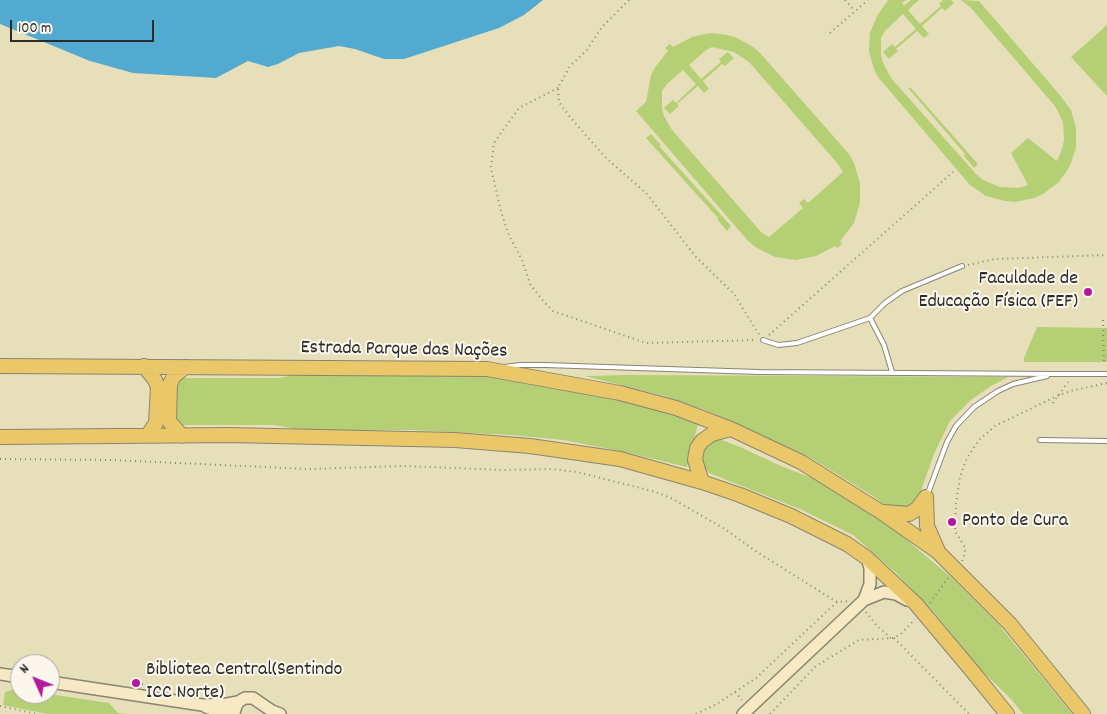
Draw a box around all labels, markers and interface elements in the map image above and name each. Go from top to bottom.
scale bar [12,10,156,42]
text: 100 m [18,18,51,40]
place label: Faculdade de Educação Física (FEF) [918,268,1078,315]
marker: Faculdade de Educação Física (FEF) [1082,286,1094,298]
street label: Estrada Parque das Nações [300,337,508,365]
place label: Ponto de Cura [962,510,1068,534]
marker: Ponto de Cura [946,516,958,528]
north arrow [10,654,60,704]
place label: Bibliotea Central(Sentindo ICC Norte) [146,659,342,706]
text: N [15,660,35,679]
marker: Bibliotea Central(Sentindo ICC Norte) [130,677,142,689]

